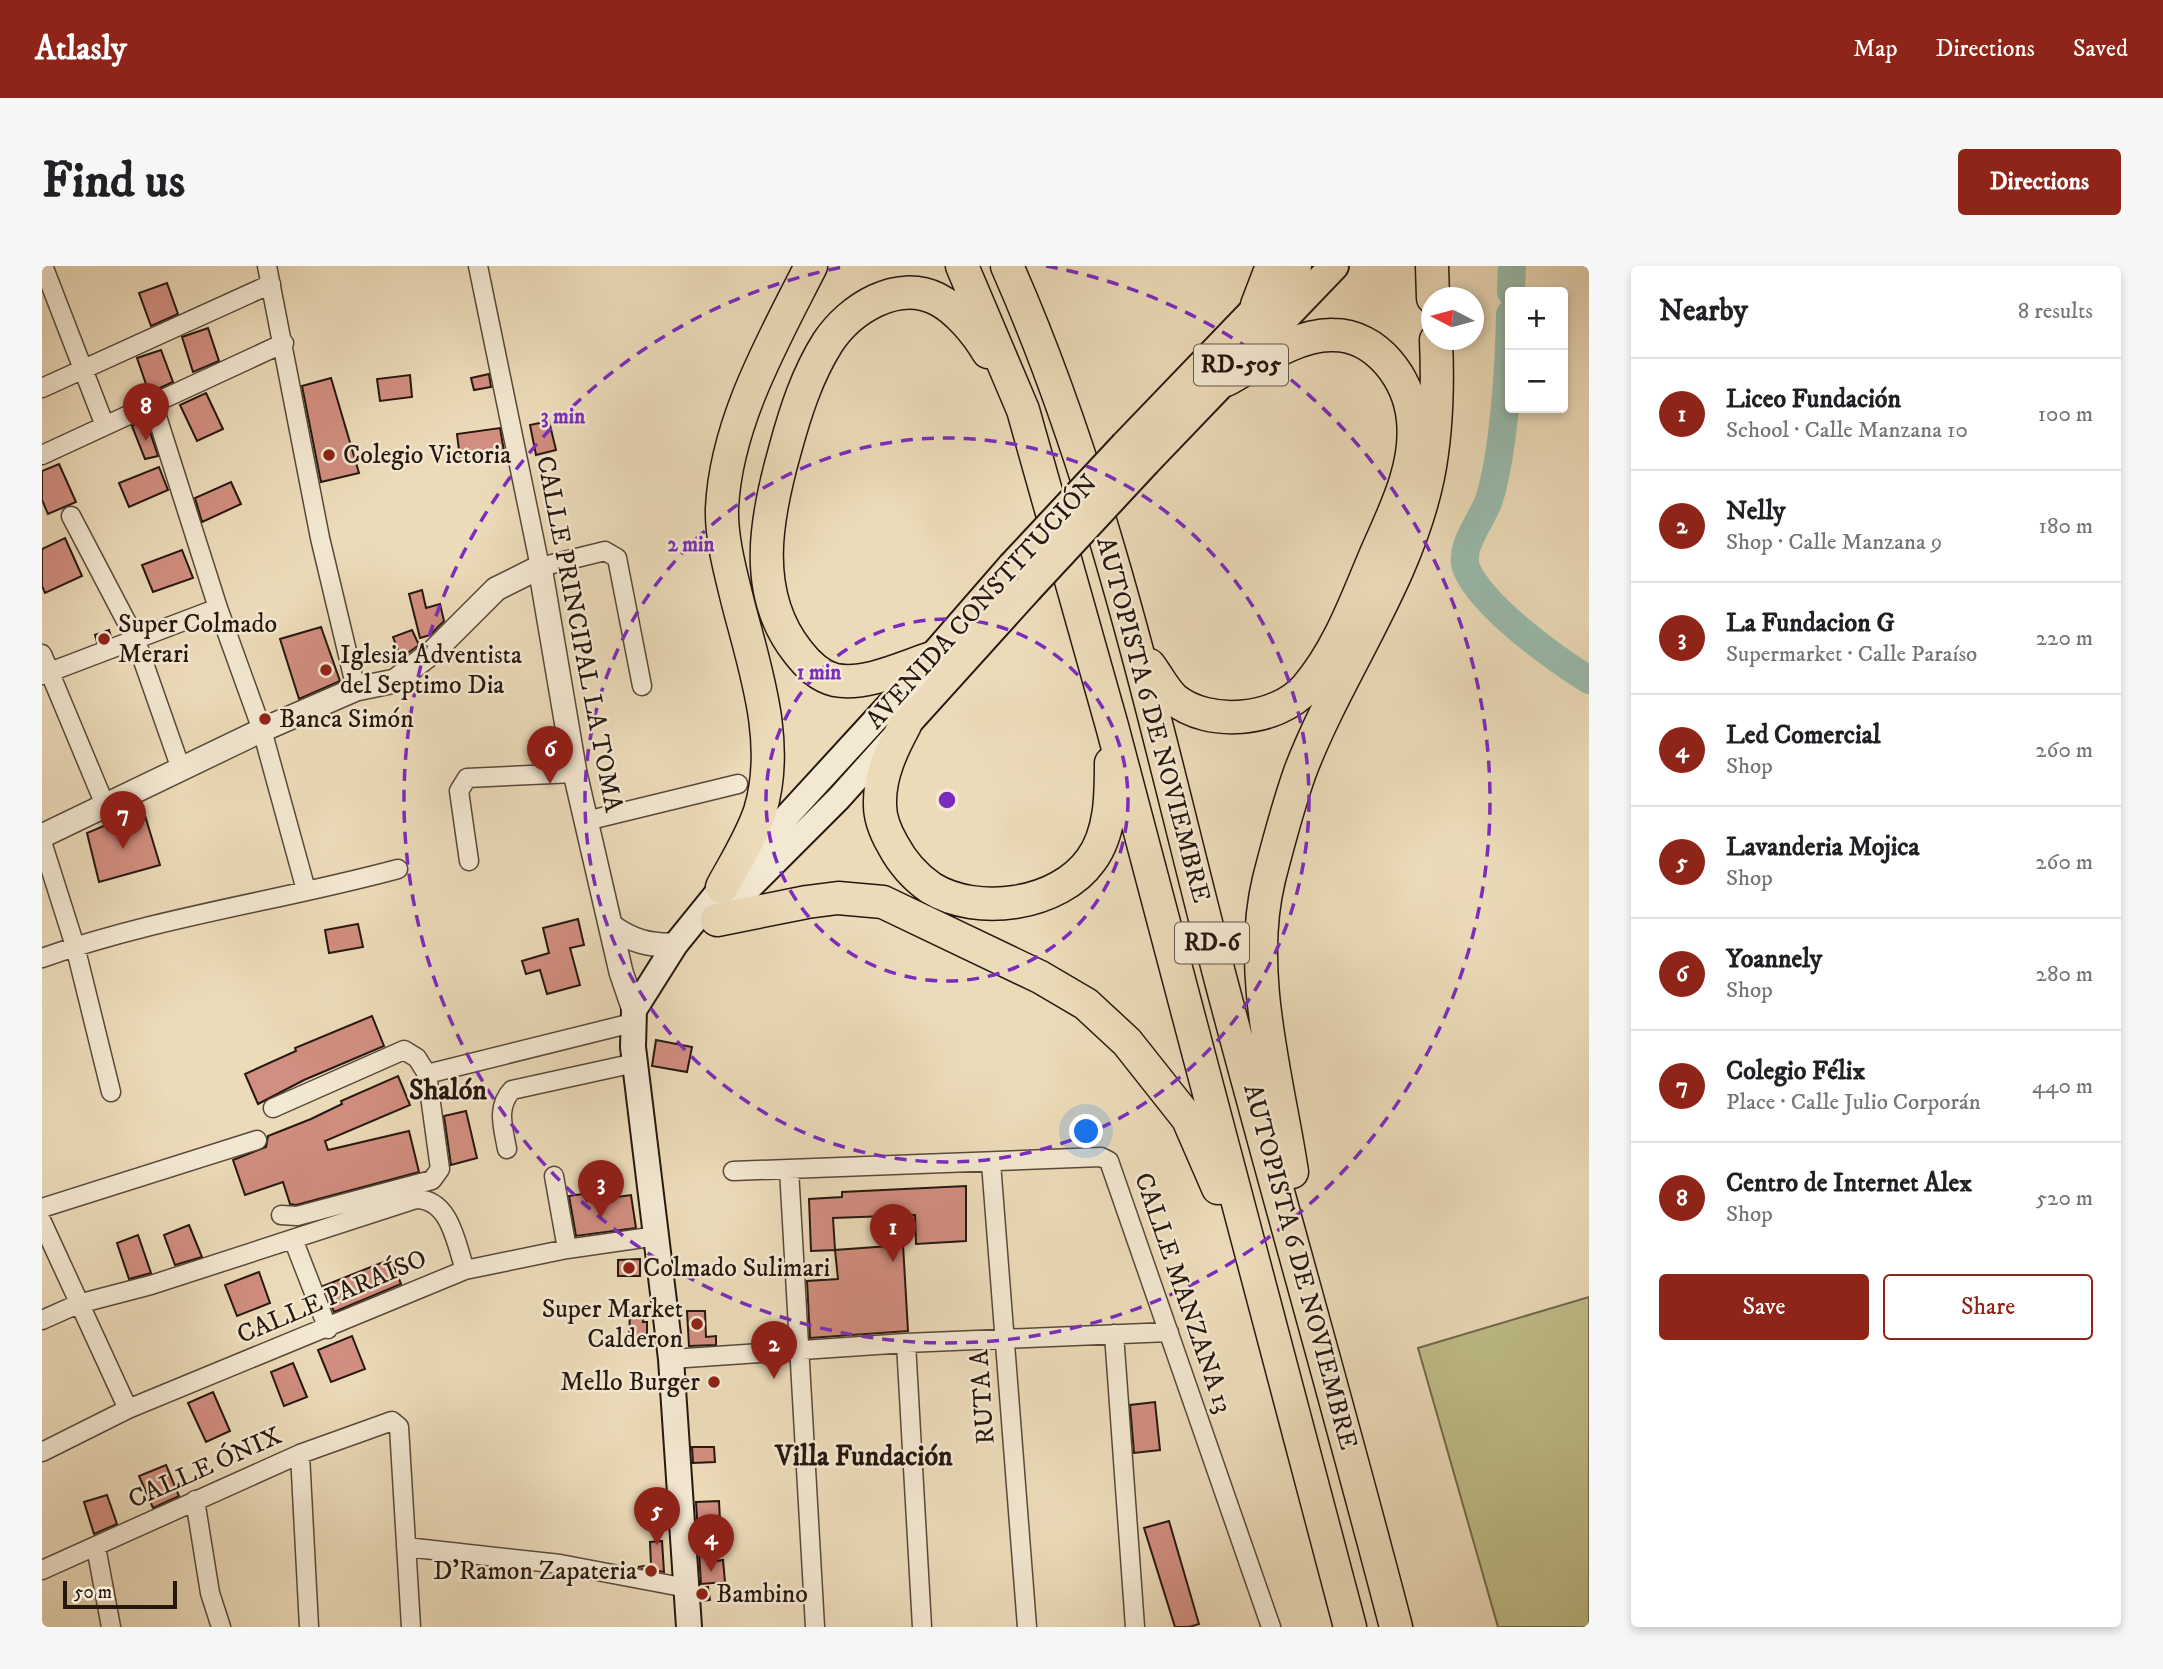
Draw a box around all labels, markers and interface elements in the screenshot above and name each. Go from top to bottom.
text: Atlasly [35,29,127,70]
text: Map [1853,34,1898,64]
text: Directions [1936,34,2035,64]
text: Saved [2073,34,2128,64]
button: Directions [1958,149,2121,215]
text: Find us [42,151,185,213]
north arrow [1421,287,1484,350]
map controls [1505,287,1568,413]
button: + [1505,287,1568,350]
text: Nearby [1659,293,1748,330]
text: 8 results [2018,297,2093,326]
road number: RD-505 [1194,344,1288,385]
button: − [1505,350,1568,413]
pin: 8 [123,383,169,441]
text: Liceo Fundación [1726,383,1901,416]
text: 1 [1678,400,1686,429]
text: 100 m [2038,400,2093,429]
text: 3 min [541,404,586,430]
text: School · Calle Manzana 10 [1726,416,1968,445]
place label: Colegio Victoria [343,439,511,472]
marker: Colegio Victoria [321,447,337,463]
street label: CALLE PRINCIPAL LA TOMA [528,453,630,815]
street label: AVENIDA CONSTITUCIÓN [858,467,1105,736]
text: Nelly [1726,495,1785,528]
text: 2 [1676,512,1688,541]
text: 180 m [2038,512,2093,541]
text: Shop · Calle Manzana 9 [1726,528,1942,557]
text: 2 min [668,532,716,558]
street label: AUTOPISTA 6 DE NOVIEMBRE [1088,534,1218,906]
text: La Fundacion G [1726,607,1895,640]
place label: Super Colmado Merari [118,608,277,671]
text: 3 [1678,624,1686,653]
text: 220 m [2036,624,2093,653]
marker: Super Colmado Merari [96,631,112,647]
place label: Iglesia Adventista del Septimo Dia [340,639,522,702]
text: Supermarket · Calle Paraíso [1726,640,1977,669]
text: 1 min [797,660,842,686]
marker: Iglesia Adventista del Septimo Dia [318,662,334,678]
place label: Banca Simón [279,703,414,736]
marker: Banca Simón [257,711,273,727]
text: Led Comercial [1726,719,1881,752]
pin: 6 [527,726,573,784]
text: 4 [1675,736,1689,765]
text: 260 m [2035,736,2093,765]
text: Shop [1726,752,1773,781]
centre of rings [935,788,959,812]
pin: 7 [100,791,146,849]
text: Lavanderia Mojica [1726,831,1920,864]
text: 5 [1676,848,1688,877]
text: 260 m [2035,848,2093,877]
text: Shop [1726,864,1773,893]
road number: RD-6 [1175,922,1249,964]
text: Yoannely [1726,943,1822,976]
text: 6 [1676,960,1688,989]
text: 280 m [2036,960,2093,989]
text: Shop [1726,976,1773,1005]
text: Colegio Félix [1726,1055,1865,1088]
text: 7 [1676,1072,1688,1101]
text: 440 m [2032,1072,2093,1101]
district label: Shalón [409,1073,487,1108]
street label: AUTOPISTA 6 DE NOVIEMBRE [1235,1081,1365,1453]
text: Place · Calle Julio Corporán [1726,1088,1981,1117]
your location [1069,1114,1103,1148]
pin: 3 [578,1160,624,1218]
text: Centro de Internet Alex [1726,1167,1972,1200]
street label: CALLE MANZANA 13 [1126,1168,1240,1418]
text: 8 [1676,1184,1688,1213]
text: 520 m [2036,1184,2093,1213]
text: Shop [1726,1200,1773,1229]
pin: 1 [870,1204,916,1262]
street label: CALLE PARAÍSO [232,1241,432,1352]
place label: Colmado Sulimari [643,1252,830,1285]
marker: Colmado Sulimari [621,1260,637,1276]
button: Save [1659,1274,1869,1340]
button: Share [1883,1274,2093,1340]
place label: Super Market Calderon [542,1293,683,1356]
marker: Super Market Calderon [689,1316,705,1332]
pin: 2 [751,1321,797,1379]
street label: RUTA A [963,1348,1003,1445]
place label: Mello Burger [560,1366,700,1399]
marker: Mello Burger [706,1374,722,1390]
street label: CALLE ÓNIX [123,1419,287,1516]
district label: Villa Fundación [774,1439,953,1474]
pin: 5 [634,1487,680,1545]
pin: 4 [688,1514,734,1572]
place label: D'Ramon Zapateria [433,1555,637,1588]
marker: D'Ramon Zapateria [643,1563,659,1579]
scale bar [63,1578,177,1610]
place label: Bambino [716,1578,808,1611]
text: 50 m [74,1581,112,1604]
marker: Bambino [694,1586,710,1602]

